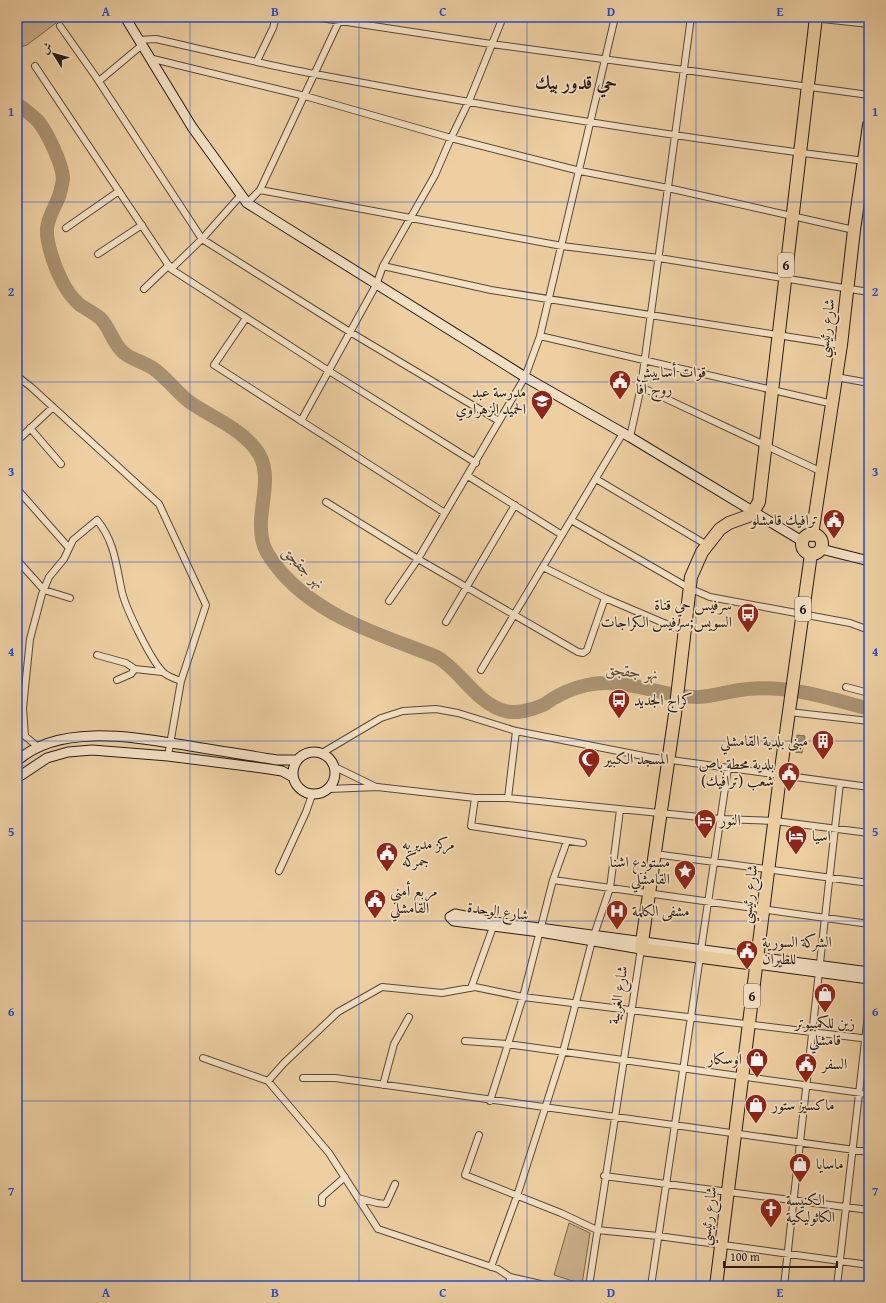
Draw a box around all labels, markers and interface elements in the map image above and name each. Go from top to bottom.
text: A [102,2,111,21]
text: B [271,2,279,21]
text: C [439,2,447,21]
text: D [607,2,615,21]
text: E [777,2,784,21]
north arrow [34,34,74,74]
text: ش [36,39,56,57]
district label: حي قدور بيك [535,68,617,98]
text: 1 [8,102,14,121]
text: 1 [872,102,878,121]
road number: 6 [778,253,794,277]
text: 2 [8,282,15,301]
text: 2 [872,282,879,301]
street label: شارع رئيسي [811,297,844,359]
place label: قوات أساييش روج آفا [636,361,706,402]
public building icon: قوات أساييش روج آفا [607,368,633,401]
place label: مدرسة عبد الحميد الزهراوي [455,381,526,421]
school or university icon: مدرسة عبد الحميد الزهراوي [529,388,555,421]
text: 3 [8,462,14,481]
text: 3 [872,462,878,481]
public building icon: ترافيك قامشلو [821,507,847,540]
place label: ترافيك قامشلو [749,509,818,530]
water label: نهر جقجق [277,540,331,594]
place label: سرفيس حي قناة السويس;سرفيس الكراجات [601,594,732,632]
road number: 6 [795,597,811,621]
bus stop icon: سرفيس حي قناة السويس;سرفيس الكراجات [735,601,761,634]
text: 4 [8,642,15,661]
text: 4 [872,642,879,661]
water label: نهر جقجق [604,656,660,686]
bus stop icon: كراج الجديد [606,687,632,720]
place label: كراج الجديد [634,689,693,713]
building icon: مبنى بلدية القامشلي [810,728,836,761]
place label: مبنى بلدية القامشلي [720,730,808,755]
mosque icon: المسجد الكبير [576,746,602,779]
place label: المسجد الكبير [602,748,669,769]
place label: بلدية محطة باص شعب (ترافيك) [698,753,774,791]
public building icon: بلدية محطة باص شعب (ترافيك) [776,760,802,793]
hotel icon: النور [692,807,718,840]
place label: النور [718,809,741,830]
text: 5 [8,822,15,841]
text: 5 [872,822,879,841]
hotel icon: اسيا [783,823,809,856]
place label: اسيا [812,825,831,846]
place label: مركز مديريه جمركه [402,833,455,871]
public building icon: مركز مديريه جمركه [374,840,400,873]
place label: مستودع اشنا القامشلي [610,851,670,893]
place icon: مستودع اشنا القامشلي [672,858,698,891]
street label: شارع رئيسي [734,863,767,925]
place label: مربع أمني القامشلي [390,880,437,922]
public building icon: مربع أمني القامشلي [362,887,388,920]
street label: شارع الوحدة [465,896,530,928]
hospital icon: مشفى الكلمة [604,898,630,931]
place label: مشفى الكلمة [632,900,690,922]
place label: الشركة السورية للطيران [762,931,832,969]
public building icon: الشركة السورية للطيران [734,938,760,971]
street label: شارع الغربية [603,964,635,1026]
shop icon: زين للكمبيوتر قامشلي [812,981,838,1014]
road number: 6 [744,984,760,1008]
text: 6 [8,1002,15,1021]
text: 6 [872,1002,879,1021]
place label: زين للكمبيوتر قامشلي [793,1012,855,1054]
shop icon: اوسكار [744,1046,770,1079]
place label: اوسكار [705,1048,742,1069]
public building icon: السفر [793,1051,819,1084]
place label: السفر [820,1053,847,1074]
shop icon: ماكسيز ستور [743,1092,769,1125]
place label: ماكسيز ستور [770,1094,835,1115]
shop icon: ماسايا [787,1151,813,1184]
place label: ماسايا [816,1153,844,1174]
text: 7 [8,1182,15,1201]
text: 7 [872,1182,879,1201]
street label: شارع رئيسي [693,1185,726,1247]
place label: الكنيسة الكاثوليكية [786,1189,835,1227]
church icon: الكنيسة الكاثوليكية [758,1196,784,1229]
scale bar [724,1243,837,1269]
text: 100 m [730,1248,760,1265]
text: A [102,1283,111,1302]
text: B [271,1283,279,1302]
text: C [439,1283,447,1302]
text: D [607,1283,615,1302]
text: E [777,1283,784,1302]

